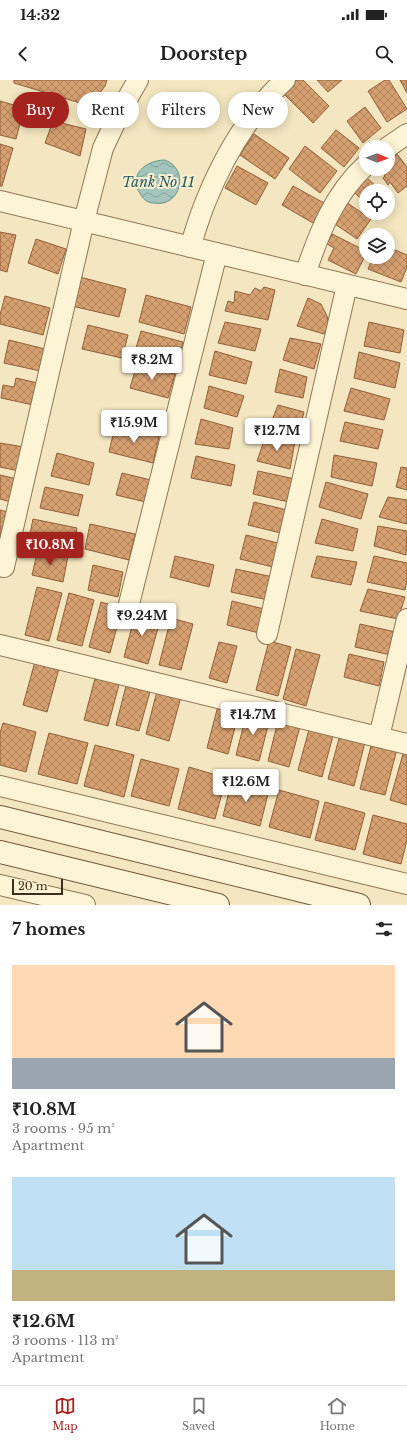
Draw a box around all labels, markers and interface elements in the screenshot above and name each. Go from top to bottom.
text: 14:32 [20,5,60,24]
icon: back [12,43,34,65]
text: Doorstep [160,43,247,65]
icon: search [373,43,395,65]
chip: Buy [12,92,69,128]
chip: Rent [77,92,139,128]
chip: Filters [147,92,220,128]
chip: New [228,92,288,128]
north arrow [359,140,395,176]
map controls [359,140,395,264]
water label: Tank No 11 [122,173,194,191]
button: locate [359,184,395,220]
button: layers [359,228,395,264]
pin: ₹8.2M [124,347,180,381]
text: ₹8.2M [131,351,173,368]
pin: ₹15.9M [101,410,167,444]
text: ₹15.9M [110,414,158,431]
pin: ₹12.7M [244,418,310,452]
text: ₹12.7M [254,422,300,439]
pin: ₹10.8M [17,532,83,566]
text: ₹10.8M [25,536,75,553]
pin: ₹9.24M [109,603,175,637]
text: ₹9.24M [116,607,168,624]
pin: ₹14.7M [220,702,286,736]
text: ₹14.7M [230,706,276,723]
pin: ₹12.6M [213,769,279,803]
text: ₹12.6M [222,773,270,790]
scale bar [12,877,63,896]
text: 20 m [18,879,48,893]
icon: filters [373,918,395,940]
text: 7 homes [12,919,85,940]
icon: home [168,991,240,1063]
text: ₹10.8M [12,1099,76,1120]
text: 3 rooms · 95 m² [12,1120,115,1137]
text: Apartment [12,1137,84,1154]
icon: home [168,1203,240,1275]
text: ₹12.6M [12,1311,75,1332]
text: 3 rooms · 113 m² [12,1332,119,1349]
text: Apartment [12,1349,84,1366]
tab: Map [52,1395,78,1433]
tab: Saved [182,1395,215,1433]
tab: Home [320,1395,355,1433]

